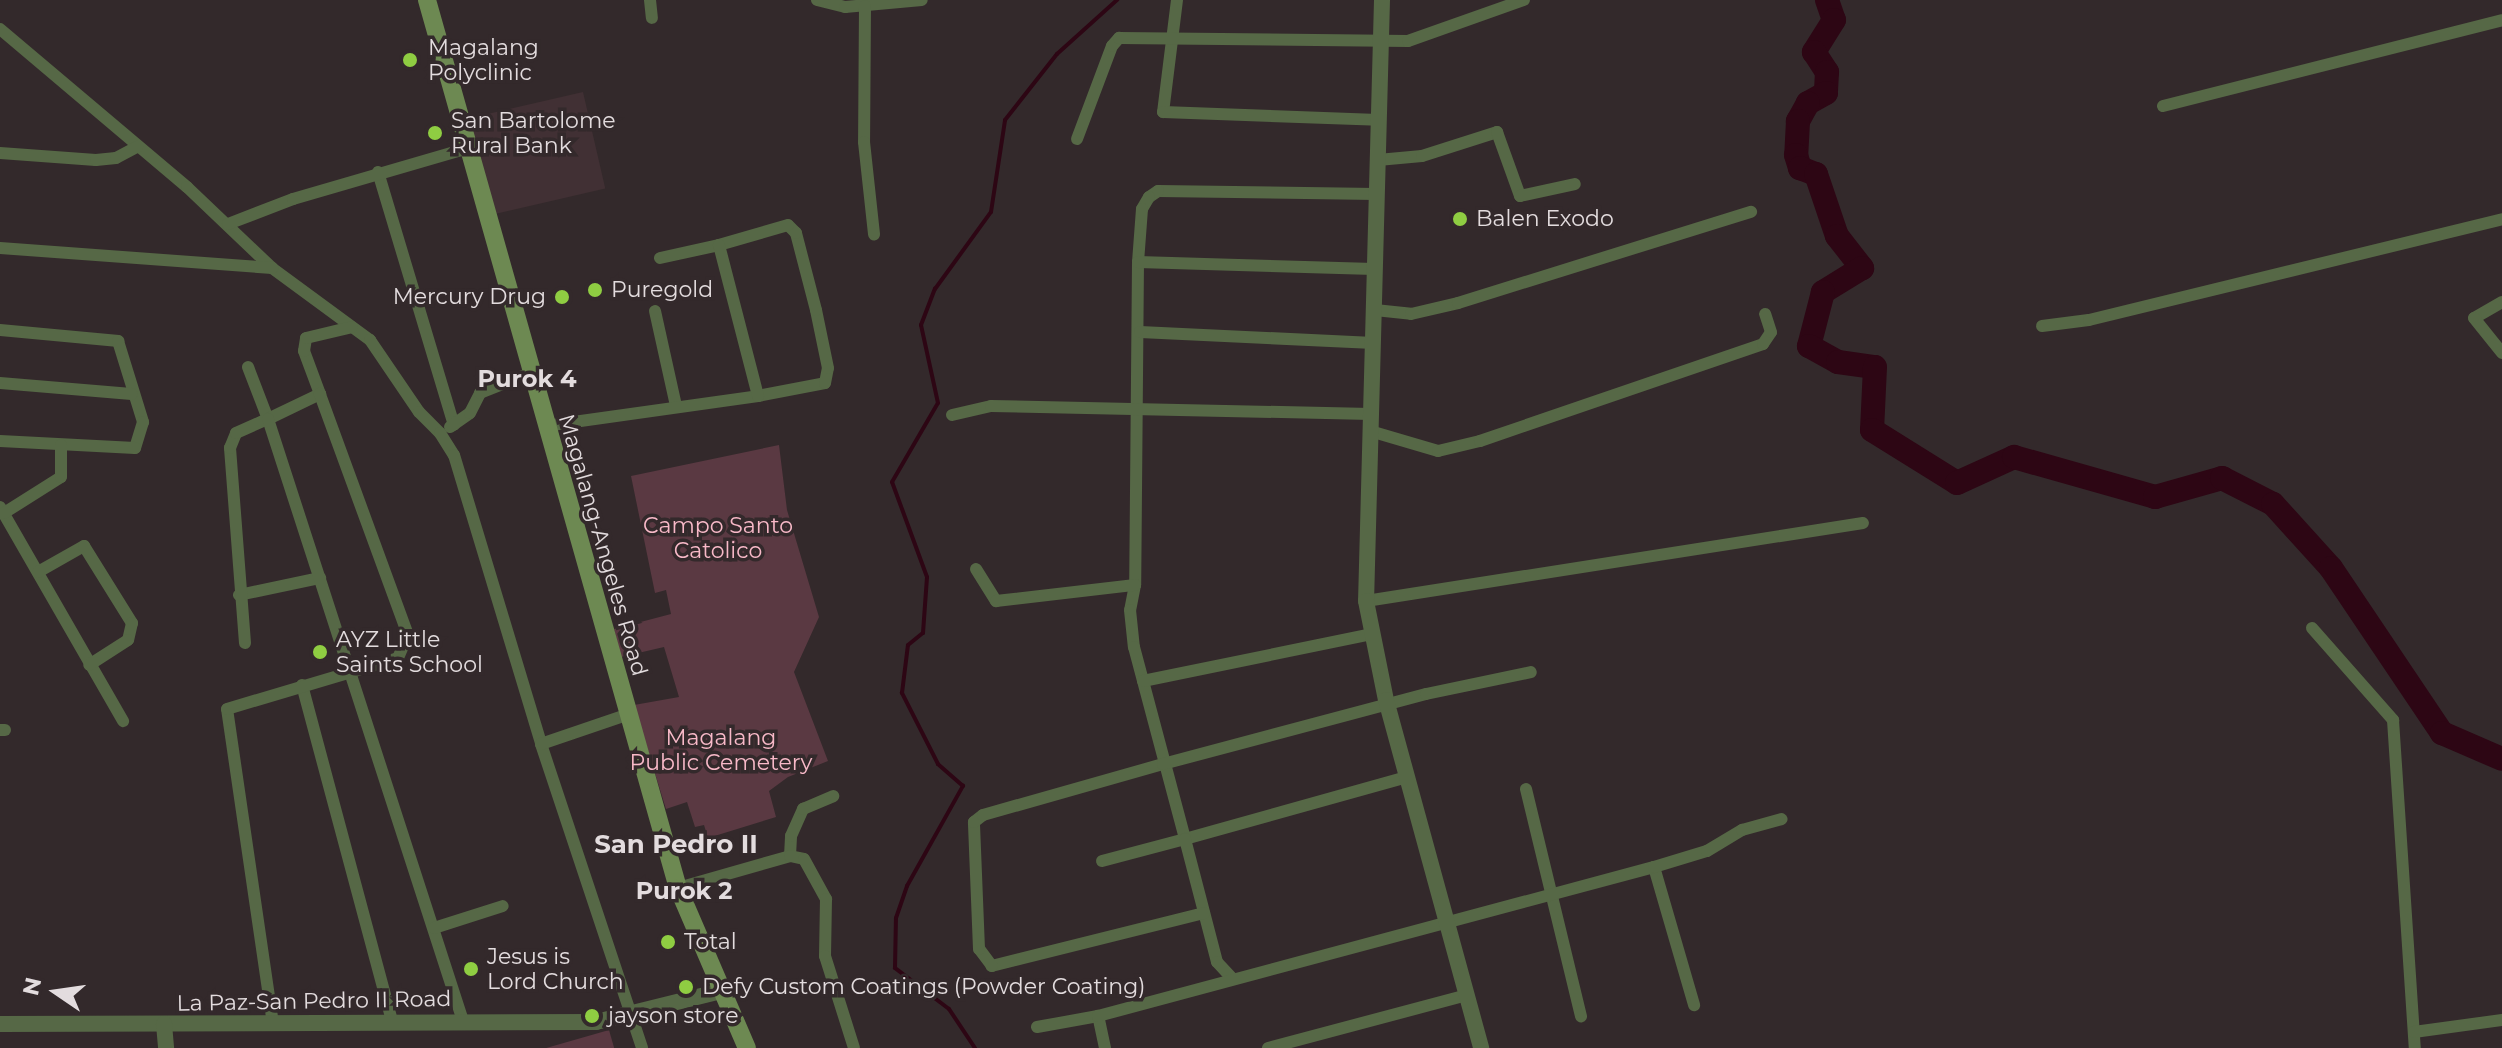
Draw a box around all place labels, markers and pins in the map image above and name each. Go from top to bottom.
place label: Magalang Polyclinic [428,34,539,86]
marker: Magalang Polyclinic [399,49,421,71]
place label: San Bartolome Rural Bank [451,107,616,158]
marker: San Bartolome Rural Bank [426,124,444,142]
place label: Balen Exodo [1476,206,1614,232]
marker: Balen Exodo [1451,210,1469,228]
place label: Puregold [611,277,713,303]
marker: Puregold [586,281,604,299]
place label: Mercury Drug [393,284,546,310]
marker: Mercury Drug [553,288,571,306]
place label: AYZ Little Saints School [336,626,483,678]
marker: AYZ Little Saints School [311,643,329,661]
place label: Total [684,929,737,955]
marker: Total [659,933,677,951]
place label: Jesus is Lord Church [487,943,624,994]
marker: Jesus is Lord Church [462,960,480,978]
place label: Defy Custom Coatings (Powder Coating) [702,974,1145,1000]
marker: Defy Custom Coatings (Powder Coating) [677,978,695,996]
place label: jayson store [608,1003,738,1029]
marker: jayson store [583,1007,601,1025]

